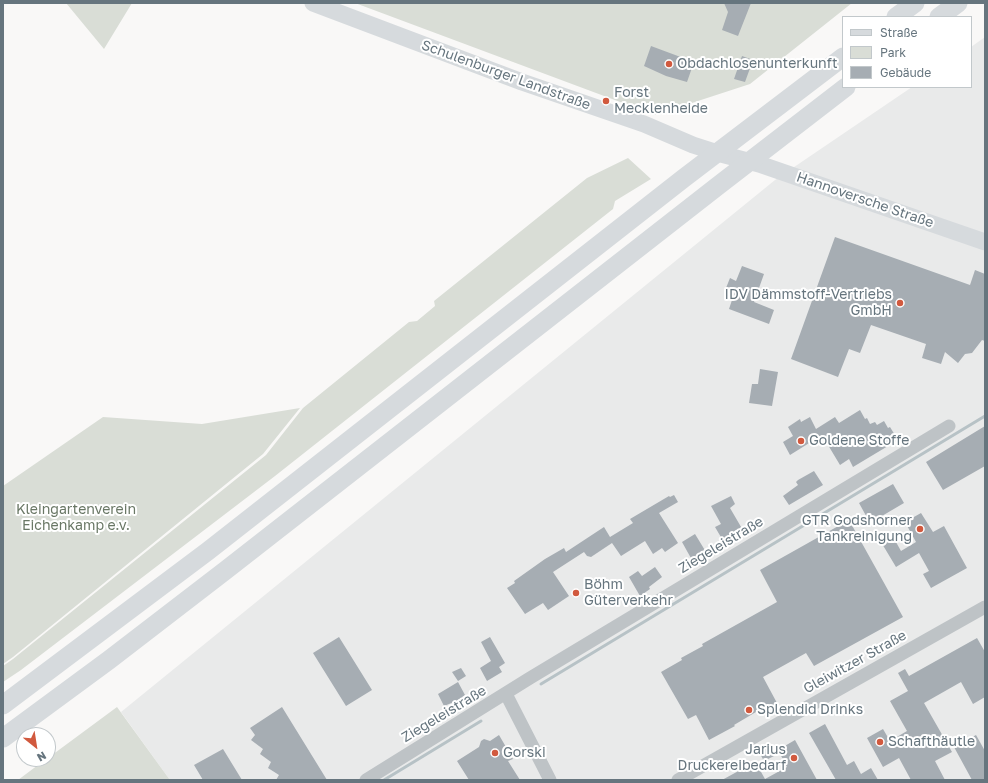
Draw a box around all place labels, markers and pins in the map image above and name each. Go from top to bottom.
place label: Obdachlosenunterkunft [677,56,838,72]
marker: Obdachlosenunterkunft [664,59,674,69]
place label: Forst Mecklenheide [614,85,708,118]
marker: Forst Mecklenheide [601,96,611,106]
place label: IDV Dämmstoff-Vertriebs GmbH [725,287,892,320]
marker: IDV Dämmstoff-Vertriebs GmbH [895,298,905,308]
place label: Goldene Stoffe [809,433,909,449]
marker: Goldene Stoffe [796,436,806,446]
place label: GTR Godshorner Tankreinigung [802,513,912,546]
marker: GTR Godshorner Tankreinigung [915,524,925,534]
place label: Böhm Güterverkehr [584,577,673,610]
marker: Böhm Güterverkehr [571,588,581,598]
place label: Splendid Drinks [757,702,863,718]
marker: Splendid Drinks [744,705,754,715]
place label: Schafthäutle [888,734,975,750]
marker: Schafthäutle [875,737,885,747]
place label: Jarius Druckereibedarf [678,742,786,774]
place label: Gorski [503,745,546,761]
marker: Gorski [490,748,500,758]
marker: Jarius Druckereibedarf [789,753,799,763]

